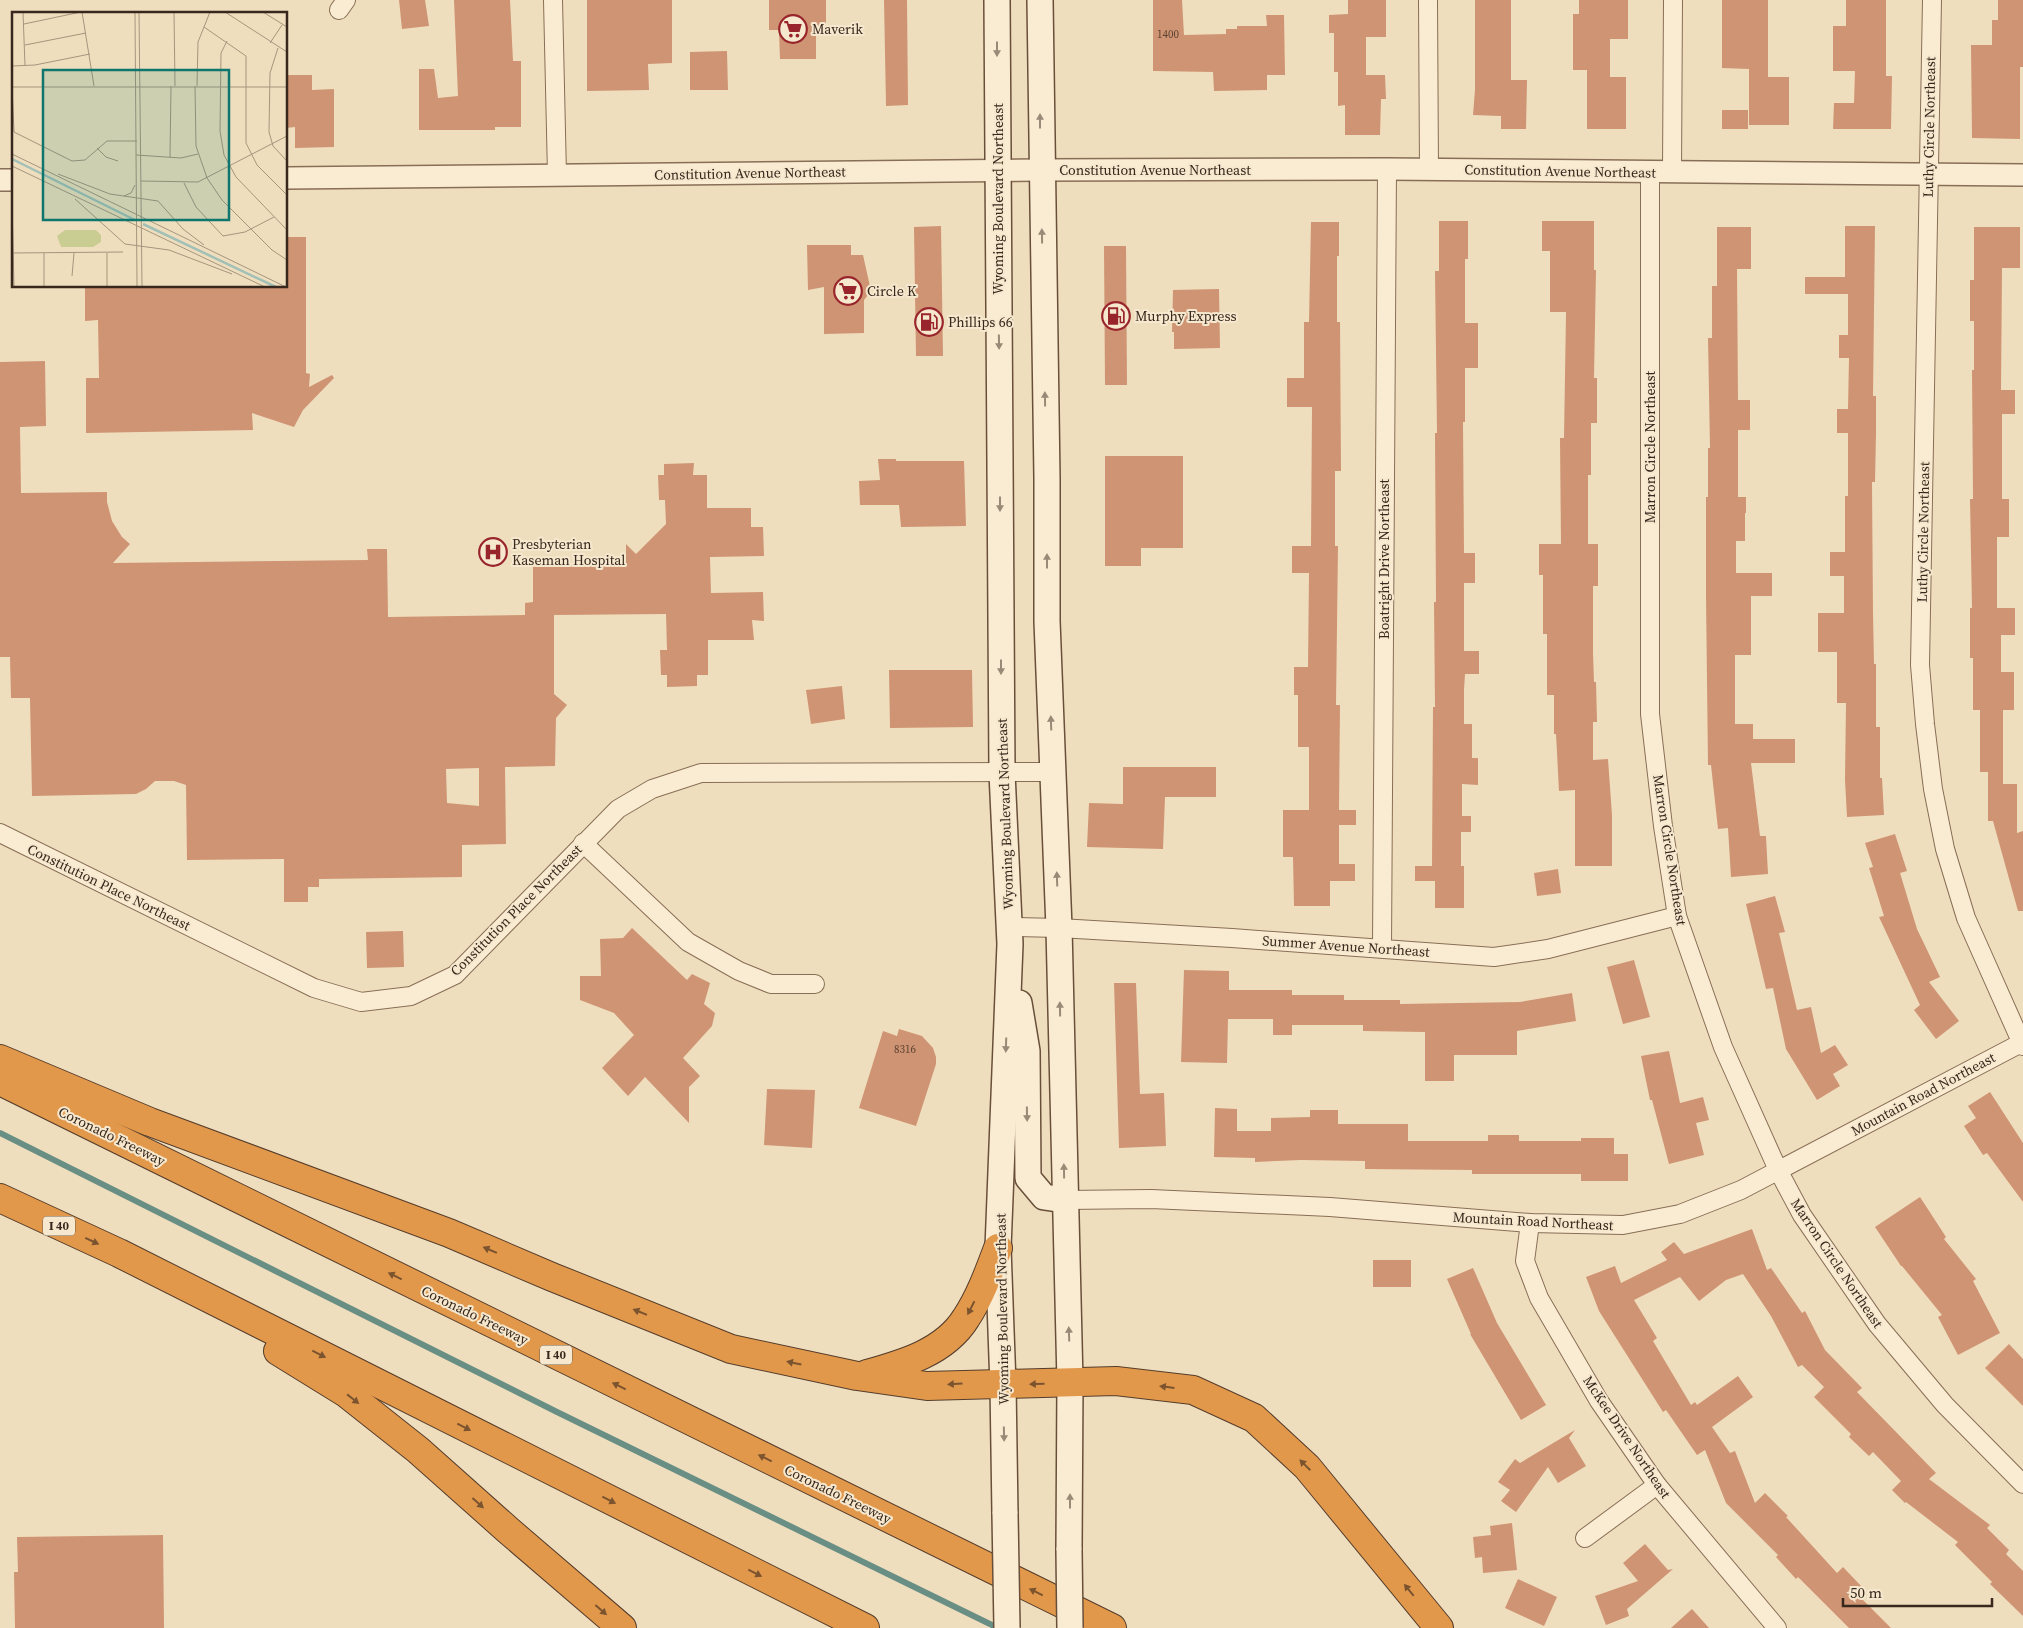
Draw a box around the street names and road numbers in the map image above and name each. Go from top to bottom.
street label: Luthy Circle Northeast [1918,56,1940,198]
street label: Wyoming Boulevard Northeast [988,103,1008,295]
street label: Constitution Avenue Northeast [1464,159,1656,183]
street label: Constitution Avenue Northeast [1059,160,1251,180]
street label: Constitution Avenue Northeast [654,161,846,185]
street label: Marron Circle Northeast [1640,370,1660,523]
street label: Luthy Circle Northeast [1912,461,1934,603]
street label: Boatright Drive Northeast [1374,478,1394,639]
street label: Wyoming Boulevard Northeast [992,717,1018,910]
street label: Marron Circle Northeast [1648,773,1692,927]
street label: Constitution Place Northeast [24,839,194,935]
street label: Constitution Place Northeast [446,839,587,980]
street label: Summer Avenue Northeast [1262,930,1431,962]
street label: Mountain Road Northeast [1847,1047,1999,1141]
street label: Coronado Freeway [55,1101,170,1171]
street label: Marron Circle Northeast [1786,1194,1888,1332]
street label: Mountain Road Northeast [1452,1207,1614,1235]
street label: Wyoming Boulevard Northeast [990,1213,1014,1405]
road number: I 40 [43,1216,75,1236]
street label: Coronado Freeway [418,1280,533,1350]
road number: I 40 [540,1346,572,1364]
street label: McKee Drive Northeast [1578,1372,1676,1503]
street label: Coronado Freeway [781,1459,896,1529]

